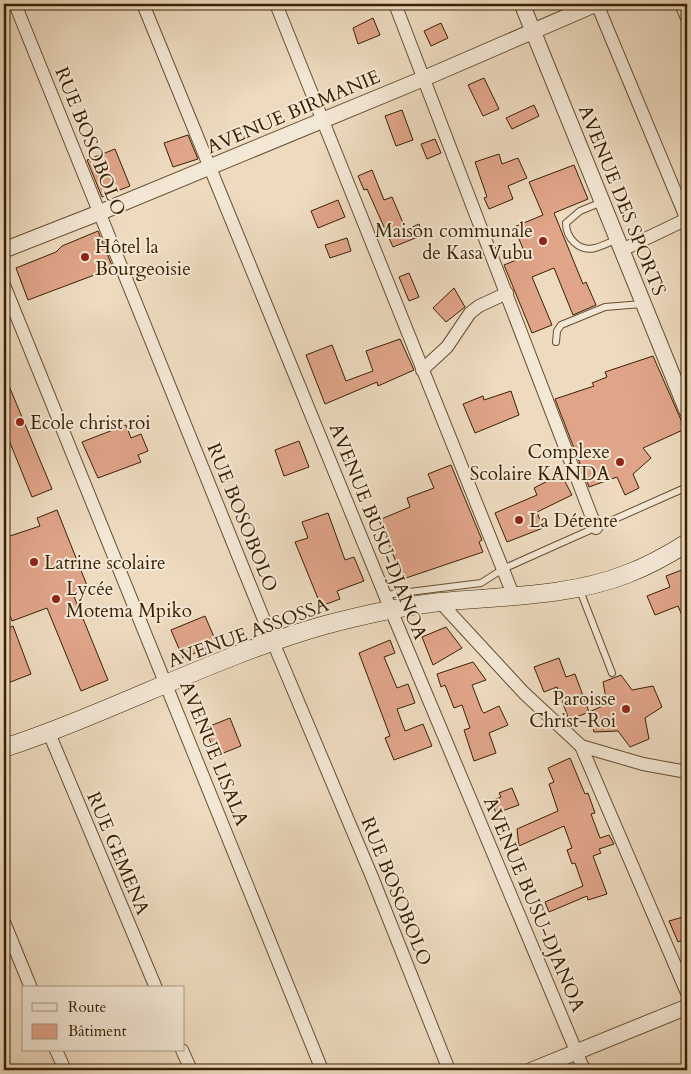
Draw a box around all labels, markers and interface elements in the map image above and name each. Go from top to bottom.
street label: RUE BOSOBOLO [48,63,132,220]
street label: AVENUE BIRMANIE [203,64,384,160]
street label: AVENUE DES SPORTS [572,101,672,300]
place label: Maison communale de Kasa Vubu [375,218,533,266]
place label: Hôtel la Bourgeoisie [95,234,191,282]
marker: Maison communale de Kasa Vubu [537,235,549,247]
marker: Hôtel la Bourgeoisie [79,251,91,263]
place label: Ecole christ roi [30,410,151,436]
marker: Ecole christ roi [14,416,26,428]
street label: AVENUE BUSU-DJANOA [323,419,434,644]
street label: RUE BOSOBOLO [200,439,284,596]
place label: Complexe Scolaire KANDA [470,439,610,487]
marker: Complexe Scolaire KANDA [614,456,626,468]
place label: La Détente [529,508,618,534]
marker: La Détente [513,514,525,526]
place label: Latrine scolaire [44,550,166,576]
marker: Latrine scolaire [28,556,40,568]
place label: Lycée Motema Mpiko [66,576,192,624]
street label: AVENUE ASSOSSA [164,592,333,674]
marker: Lycée Motema Mpiko [50,593,62,605]
street label: AVENUE LISALA [173,677,255,830]
place label: Paroisse Christ-Roi [529,686,616,734]
marker: Paroisse Christ-Roi [620,703,632,715]
street label: RUE GEMENA [80,788,156,919]
street label: AVENUE BUSU-DJANOA [477,793,591,1016]
street label: RUE BOSOBOLO [354,813,438,970]
legend [22,986,185,1052]
text: Route [68,997,106,1017]
text: Bâtiment [68,1021,127,1041]

